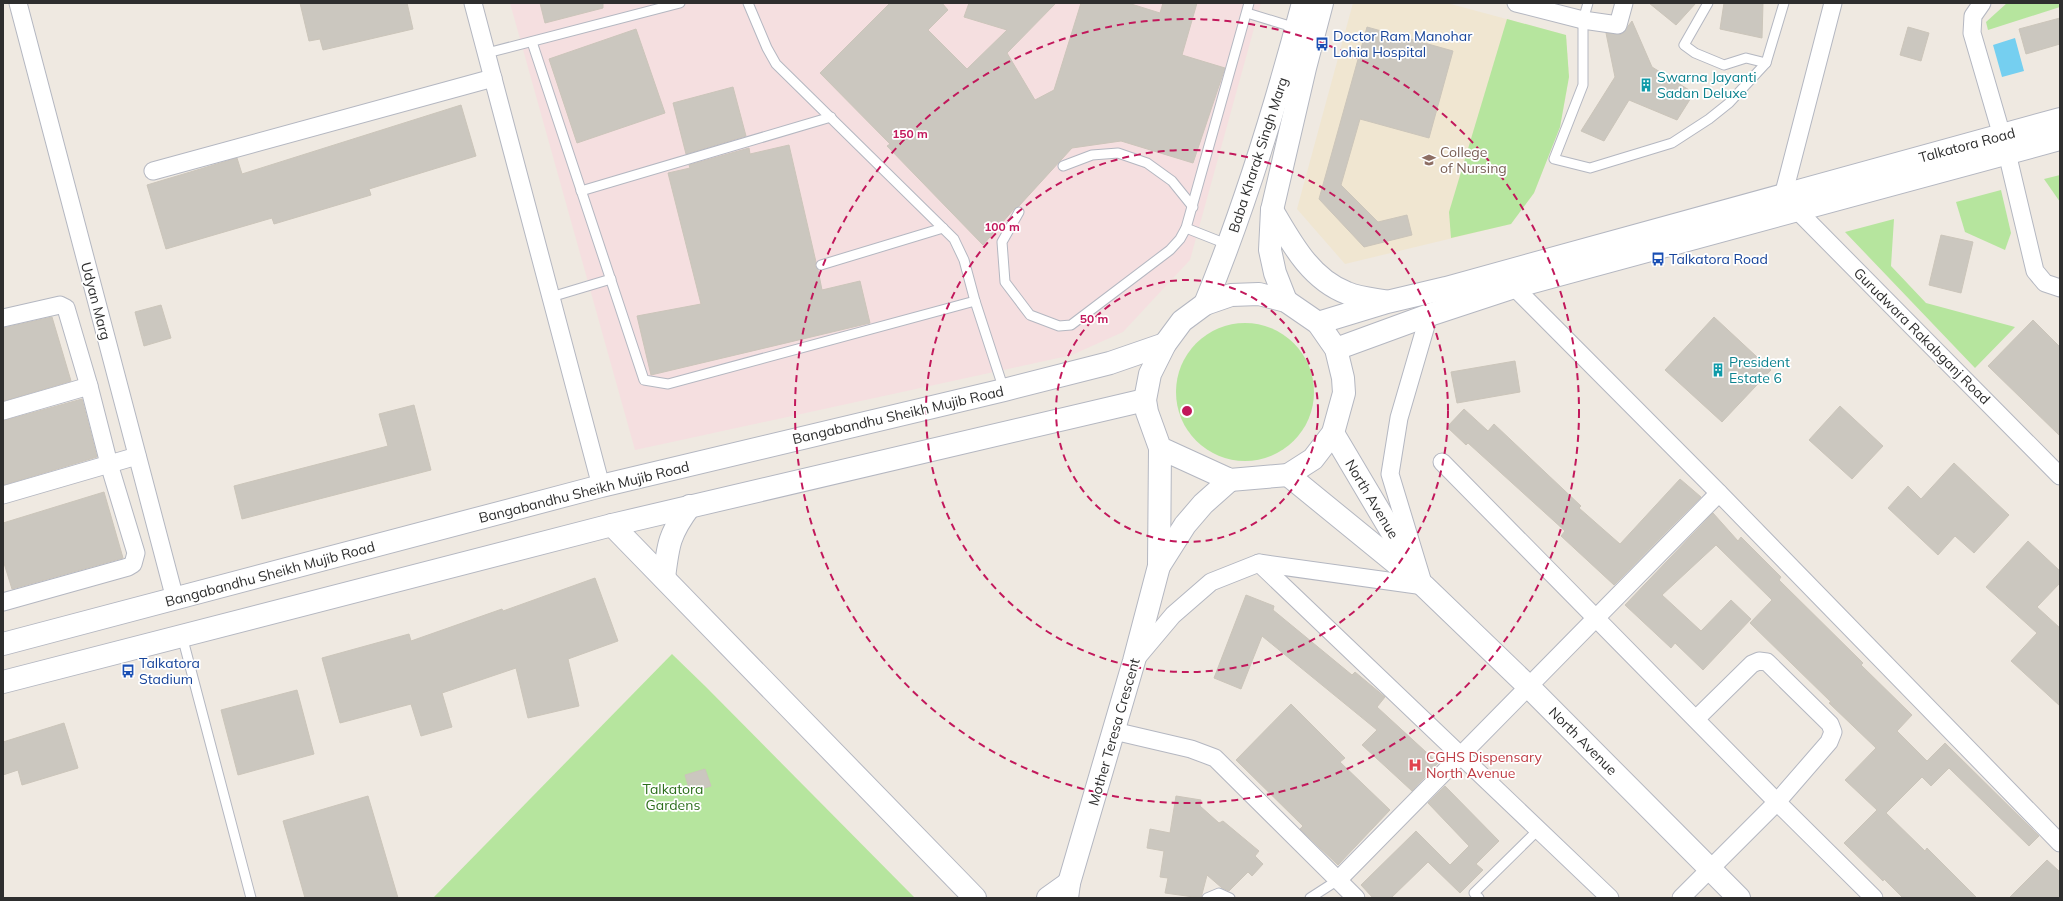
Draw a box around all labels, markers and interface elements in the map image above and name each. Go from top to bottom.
place label: Doctor Ram Manohar Lohia Hospital [1333,27,1473,61]
bus stop icon: Doctor Ram Manohar Lohia Hospital [1314,36,1330,52]
place label: Swarna Jayanti Sadan Deluxe [1657,68,1756,102]
street label: Baba Kharak Singh Marg [1224,75,1292,235]
building icon: Swarna Jayanti Sadan Deluxe [1638,77,1654,93]
street label: Talkatora Road [1917,124,2017,166]
text: 150 m [892,126,928,141]
place label: College of Nursing [1440,143,1507,177]
school or university icon: College of Nursing [1421,152,1437,168]
text: 100 m [984,219,1020,234]
place label: Talkatora Road [1669,250,1768,268]
bus stop icon: Talkatora Road [1650,251,1666,267]
street label: Udyan Marg [77,260,115,342]
street label: Gurudwara Rakabganj Road [1850,264,1994,408]
text: 50 m [1080,311,1108,326]
place label: President Estate 6 [1729,353,1790,387]
building icon: President Estate 6 [1710,362,1726,378]
street label: Bangabandhu Sheikh Mujib Road [791,382,1005,448]
centre of rings [1180,404,1194,418]
street label: North Avenue [1341,456,1403,542]
street label: Bangabandhu Sheikh Mujib Road [477,457,691,527]
street label: Bangabandhu Sheikh Mujib Road [163,537,377,611]
place label: Talkatora Stadium [139,654,200,688]
street label: Mother Teresa Crescent [1084,656,1144,808]
bus stop icon: Talkatora Stadium [120,663,136,679]
street label: North Avenue [1545,703,1621,779]
place label: CGHS Dispensary North Avenue [1426,748,1542,782]
hospital icon: CGHS Dispensary North Avenue [1407,757,1423,773]
park label: Talkatora Gardens [643,780,703,814]

